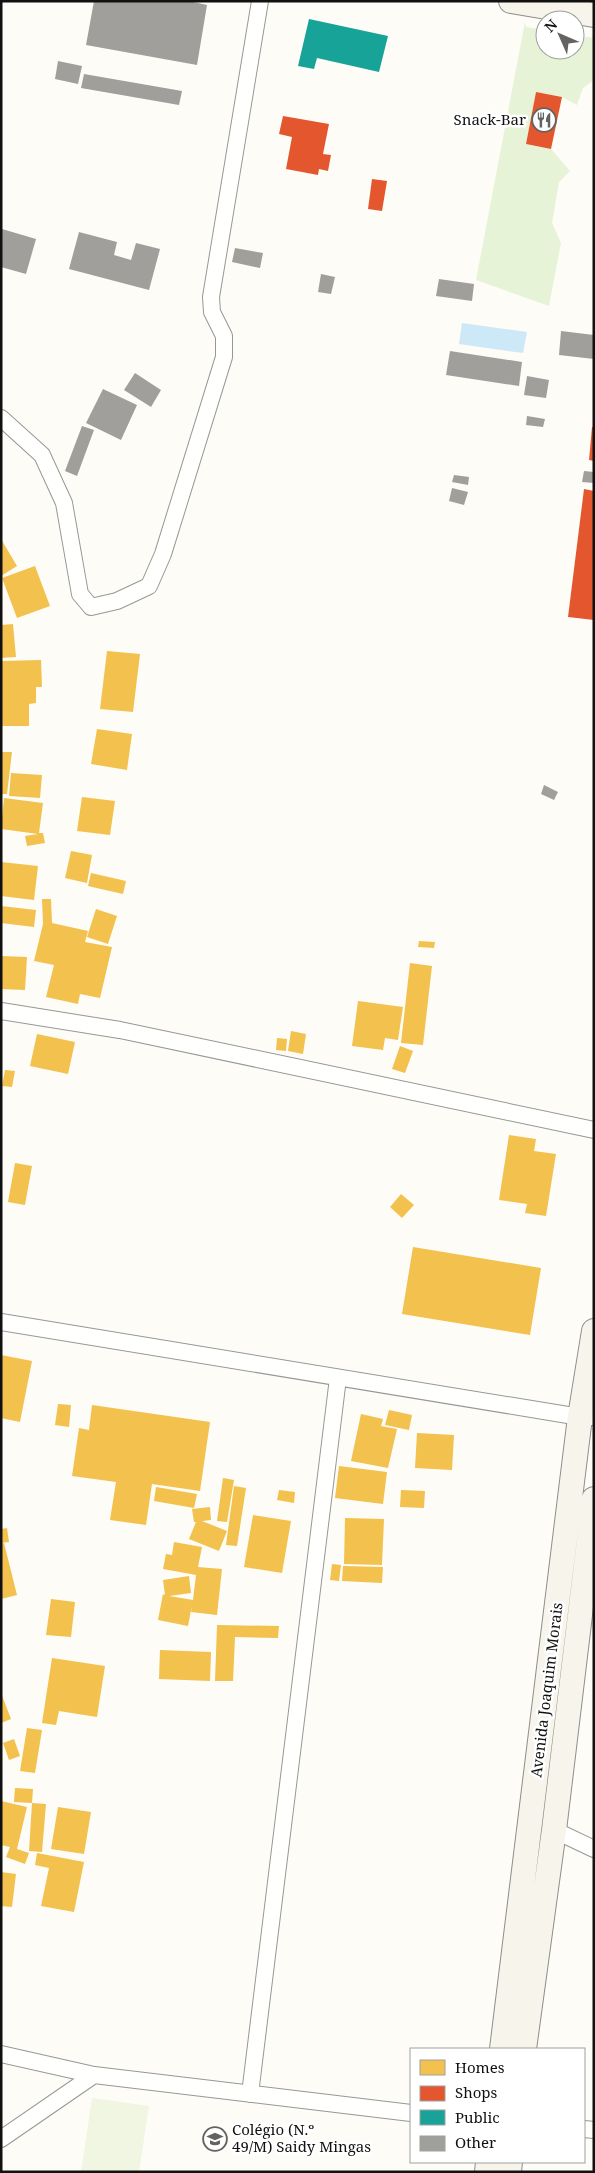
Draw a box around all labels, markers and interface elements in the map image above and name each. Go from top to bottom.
north arrow [535,10,585,60]
text: N [540,15,561,36]
restaurant icon: Snack-Bar [531,107,557,133]
place label: Snack-Bar [454,109,526,129]
street label: Avenida Joaquim Morais [525,1601,567,1778]
legend [410,2048,585,2163]
text: Homes [455,2057,505,2077]
text: Shops [455,2082,498,2102]
text: Public [455,2107,500,2127]
place label: Colégio (N.º 49/M) Saidy Mingas [232,2119,371,2156]
school or university icon: Colégio (N.º 49/M) Saidy Mingas [202,2126,228,2152]
text: Other [455,2132,496,2152]

